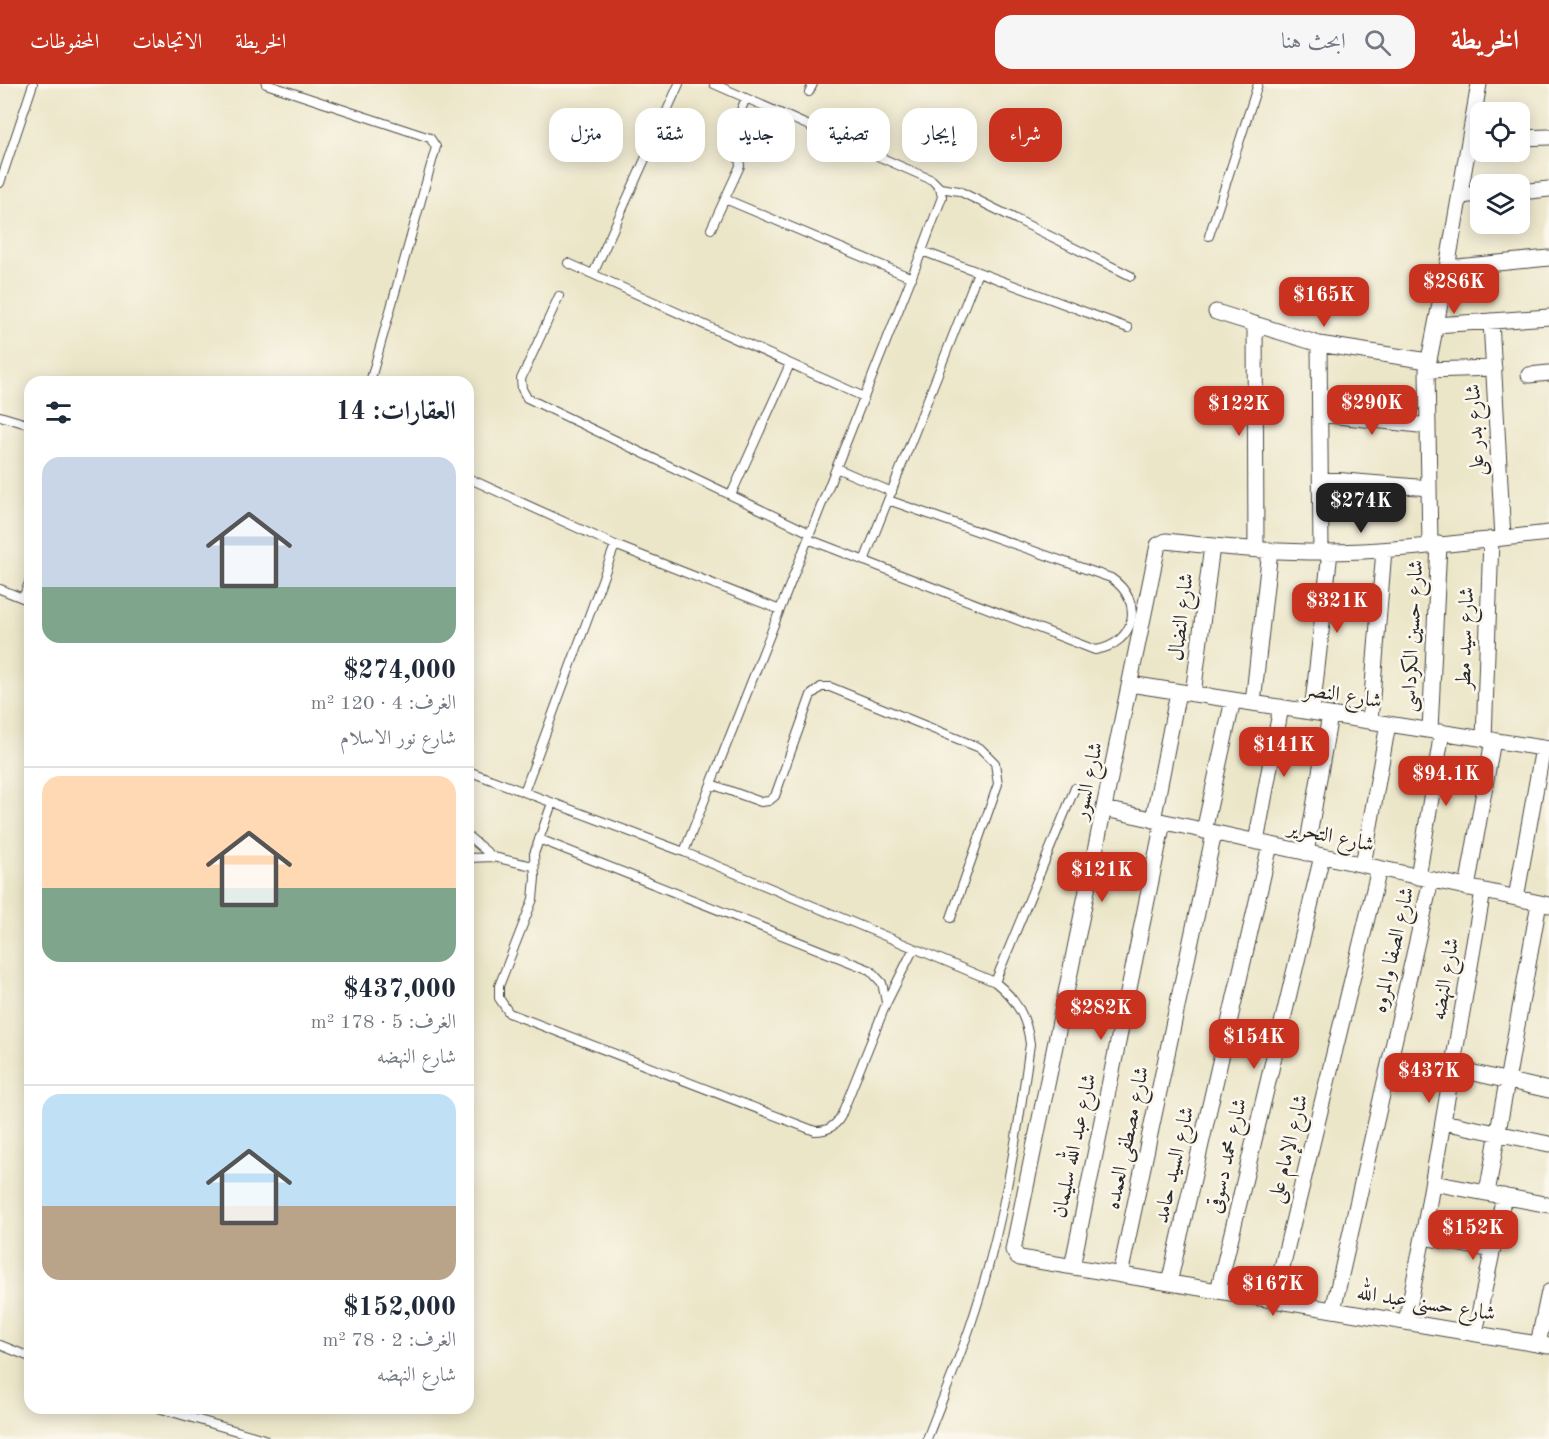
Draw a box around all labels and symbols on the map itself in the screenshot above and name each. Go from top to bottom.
pin: $286K [1412,264,1496,315]
pin: $165K [1282,277,1366,328]
street label: شارع بدر على [1463,383,1495,477]
pin: $290K [1330,385,1414,436]
pin: $122K [1197,386,1281,437]
pin: $274K [1319,483,1403,534]
street label: شارع حسين الكرداسى [1398,559,1433,713]
street label: شارع النضال [1166,572,1204,663]
pin: $321K [1295,583,1379,634]
street label: شارع سيد مطر [1454,587,1484,692]
street label: شارع النصر [1300,679,1383,718]
pin: $141K [1242,727,1326,778]
street label: شارع السور [1070,741,1113,825]
pin: $94.1K [1397,756,1495,807]
street label: شارع التحرير [1283,817,1376,862]
pin: $121K [1060,852,1144,903]
street label: شارع الصفا والمروه [1369,885,1424,1016]
street label: شارع النهضه [1428,936,1469,1023]
pin: $282K [1059,990,1143,1041]
pin: $154K [1212,1019,1296,1070]
pin: $437K [1387,1053,1471,1104]
street label: شارع مصطفى العمده [1103,1065,1159,1213]
street label: شارع عبد الله سليمان [1042,1070,1106,1221]
street label: شارع الإمام على [1265,1093,1318,1207]
street label: شارع محمد دسوقى [1204,1096,1257,1217]
street label: شارع السيد حامد [1151,1105,1204,1227]
pin: $152K [1431,1210,1515,1261]
pin: $167K [1231,1266,1315,1317]
street label: شارع حسنى عبد الله [1354,1275,1498,1331]

